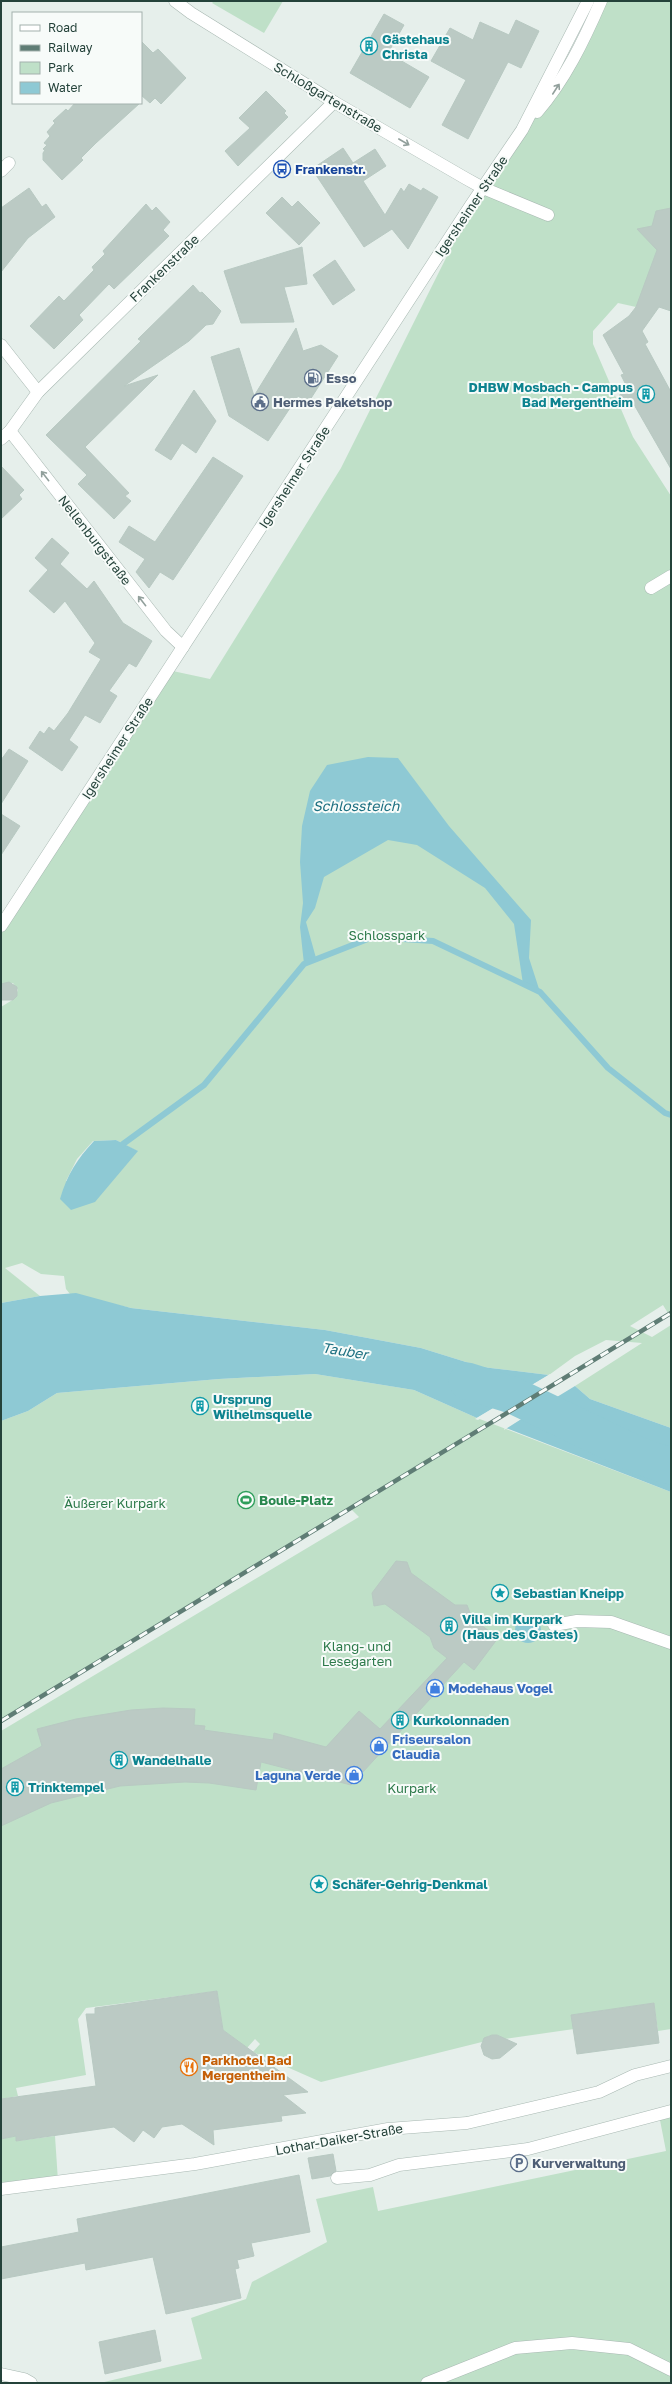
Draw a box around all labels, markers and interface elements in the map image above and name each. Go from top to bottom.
legend [12,12,142,104]
text: Road [48,20,77,35]
place label: Gästehaus Christa [382,31,450,62]
building icon: Gästehaus Christa [359,36,379,56]
text: Railway [48,40,93,55]
street label: Schloßgartenstraße [271,58,385,136]
text: Park [48,60,74,75]
text: Water [48,80,82,95]
one-way arrow [552,83,560,95]
one-way arrow [398,139,410,147]
street label: Igersheimer Straße [431,152,511,260]
bus stop icon: Frankenstr. [272,159,292,179]
place label: Frankenstr. [295,161,366,177]
street label: Frankenstraße [126,231,202,305]
fuel station icon: Esso [303,368,323,388]
place label: Esso [326,370,357,386]
place label: DHBW Mosbach - Campus Bad Mergentheim [468,379,633,410]
building icon: DHBW Mosbach - Campus Bad Mergentheim [636,384,656,404]
public building icon: Hermes Paketshop [250,392,270,412]
place label: Hermes Paketshop [273,394,392,410]
street label: Igersheimer Straße [255,423,333,531]
one-way arrow [41,470,49,481]
street label: Nellenburgstraße [55,492,135,588]
one-way arrow [138,595,146,606]
street label: Igersheimer Straße [78,694,156,802]
water label: Schlossteich [313,797,401,814]
park label: Schlosspark [349,927,426,943]
water label: Tauber [321,1339,372,1363]
place label: Ursprung Wilhelmsquelle [213,1391,313,1422]
building icon: Ursprung Wilhelmsquelle [190,1396,210,1416]
sports icon: Boule-Platz [236,1490,256,1510]
place label: Boule-Platz [259,1492,334,1508]
park label: Äußerer Kurpark [64,1495,166,1511]
place icon: Sebastian Kneipp [490,1583,510,1603]
place label: Sebastian Kneipp [513,1585,624,1601]
place label: Villa im Kurpark (Haus des Gastes) [462,1611,578,1642]
building icon: Villa im Kurpark (Haus des Gastes) [439,1616,459,1636]
park label: Klang- und Lesegarten [322,1638,392,1669]
shop icon: Modehaus Vogel [425,1678,445,1698]
place label: Modehaus Vogel [448,1680,554,1696]
building icon: Kurkolonnaden [390,1710,410,1730]
place label: Kurkolonnaden [413,1712,509,1728]
place label: Friseursalon Claudia [392,1731,471,1762]
shop icon: Friseursalon Claudia [369,1736,389,1756]
building icon: Wandelhalle [109,1750,129,1770]
place label: Wandelhalle [132,1752,212,1768]
shop icon: Laguna Verde [344,1765,364,1785]
place label: Laguna Verde [255,1767,341,1783]
building icon: Trinktempel [5,1777,25,1797]
place label: Trinktempel [28,1779,105,1795]
park label: Kurpark [387,1780,437,1796]
place icon: Schäfer-Gehrig-Denkmal [309,1874,329,1894]
place label: Schäfer-Gehrig-Denkmal [332,1876,488,1892]
place label: Parkhotel Bad Mergentheim [202,2052,291,2083]
restaurant icon: Parkhotel Bad Mergentheim [179,2057,199,2077]
street label: Lothar-Daiker-Straße [274,2120,404,2158]
parking icon: Kurverwaltung [509,2153,529,2173]
place label: Kurverwaltung [532,2155,626,2171]

